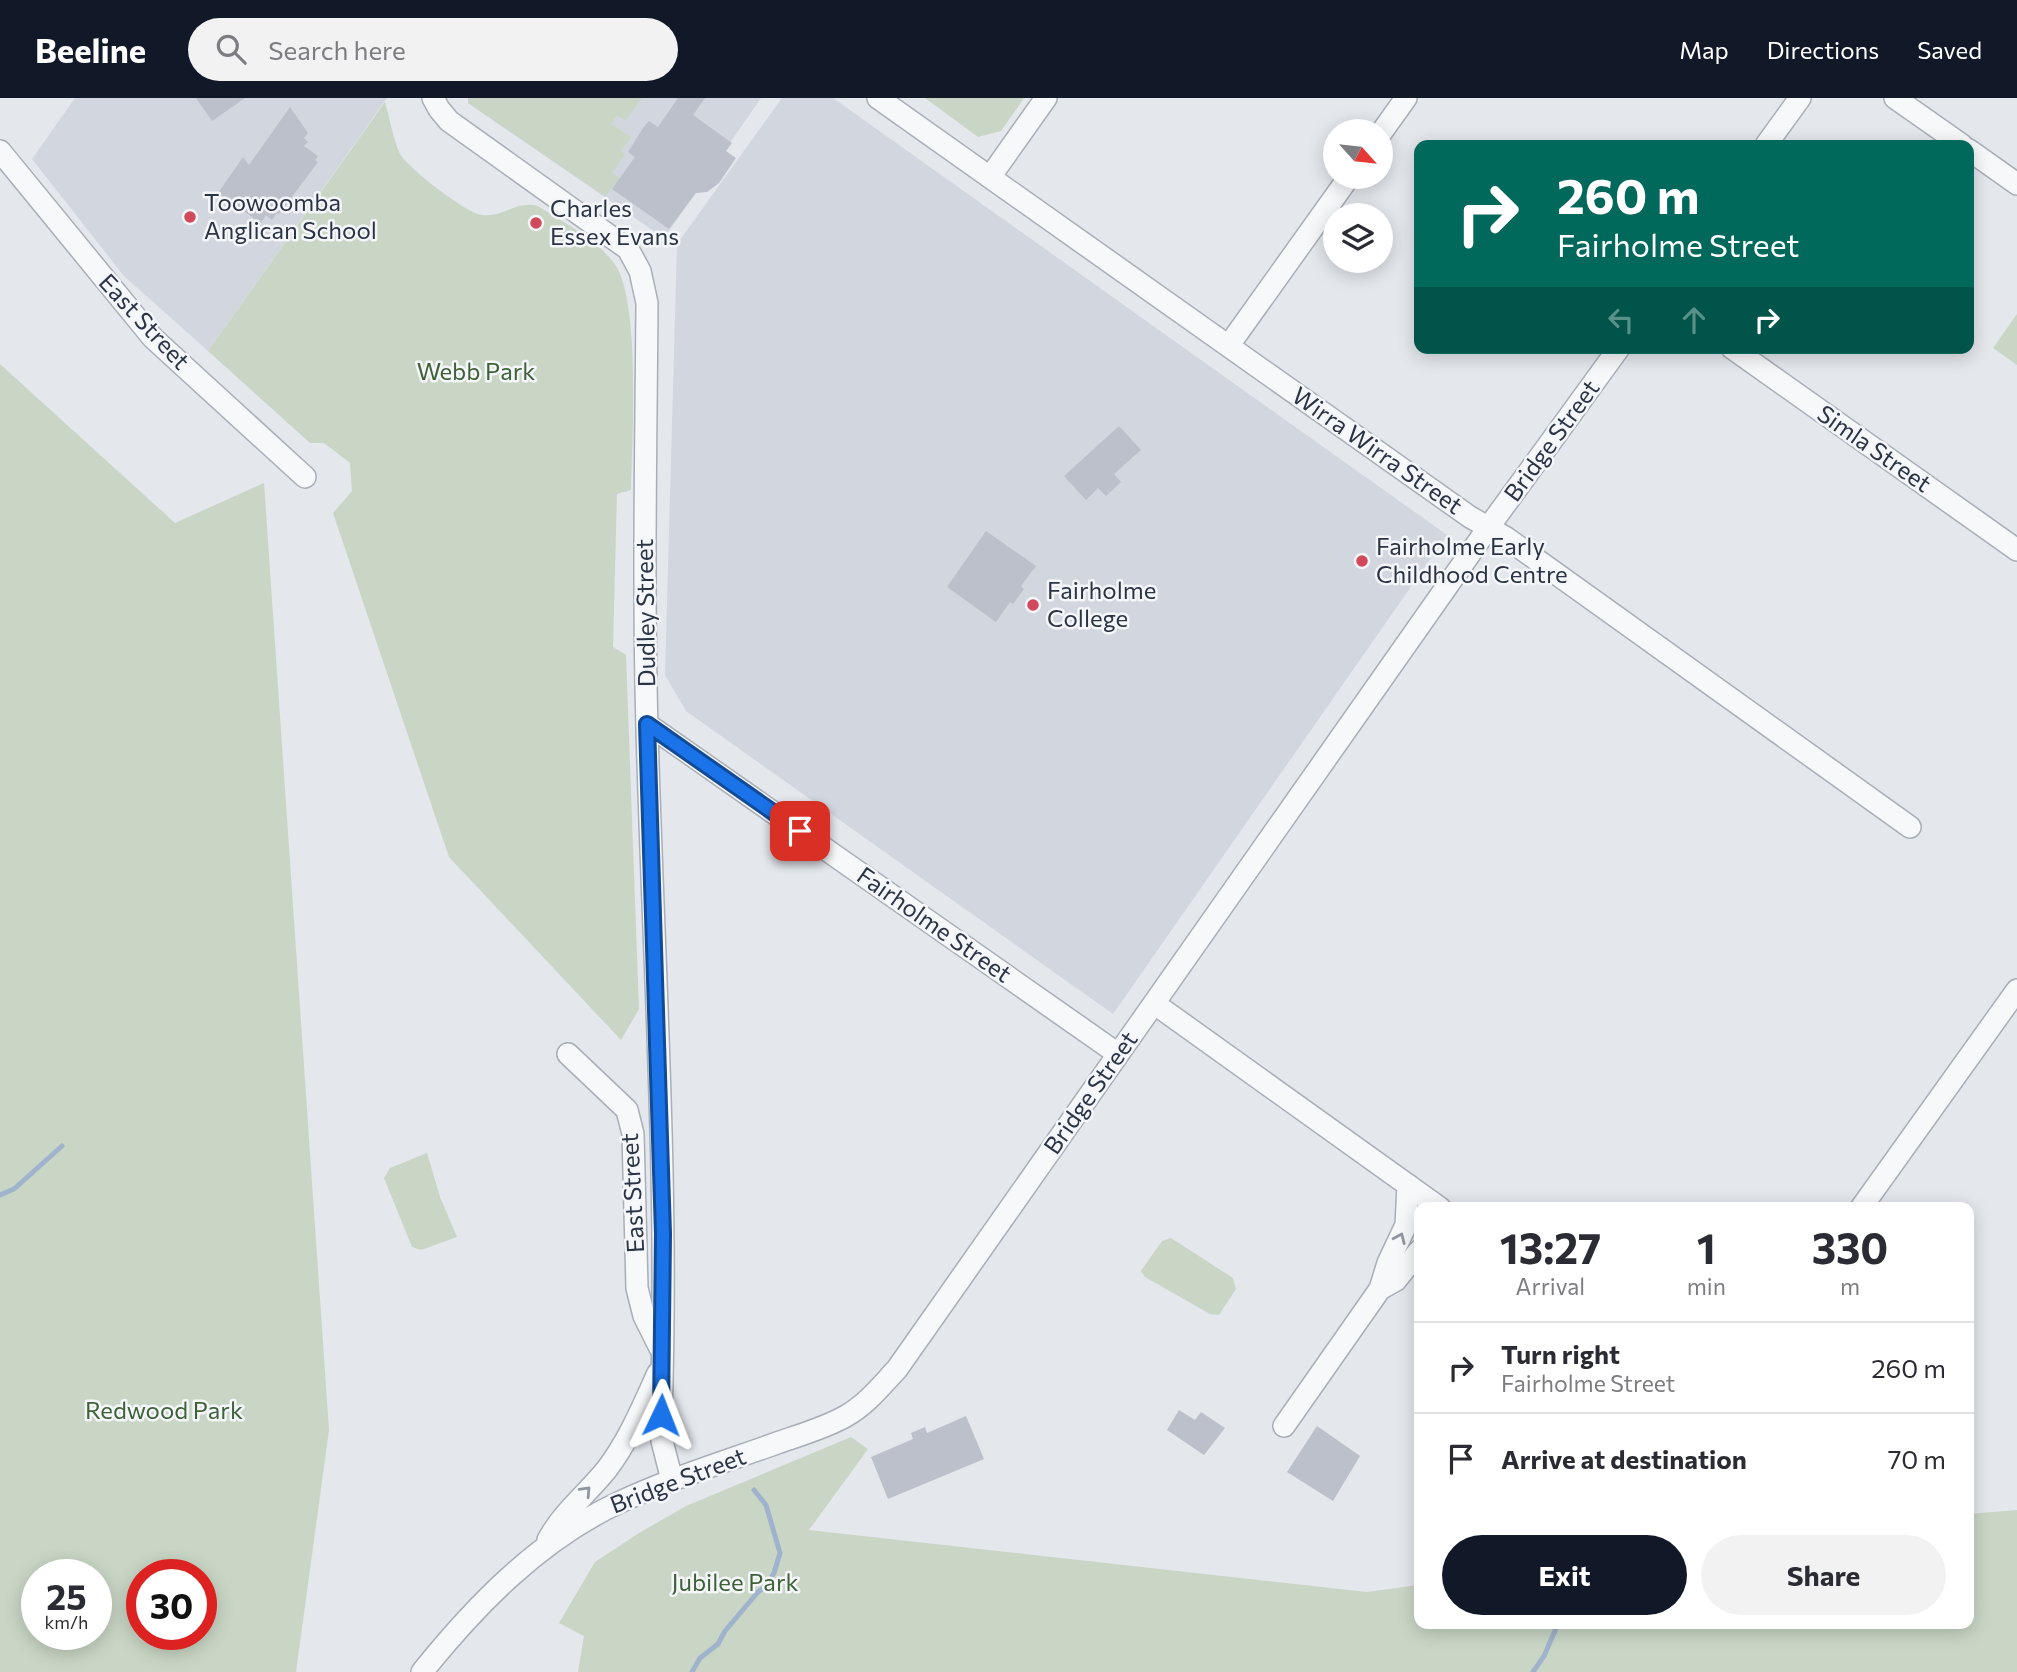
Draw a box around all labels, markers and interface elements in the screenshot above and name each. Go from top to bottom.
search box [188,18,678,81]
text: Beeline [35,29,146,70]
icon: search [212,30,250,68]
text: Search here [268,34,406,65]
text: Map [1679,35,1729,64]
text: Directions [1767,35,1879,64]
text: Saved [1917,35,1982,64]
north arrow [1323,119,1393,189]
map controls [1323,119,1393,273]
text: 260 m [1557,164,1699,224]
icon: right [1442,168,1533,259]
place label: Toowoomba Anglican School [204,187,377,244]
place label: Charles Essex Evans [550,193,679,250]
button: layers [1323,203,1393,273]
marker: Toowoomba Anglican School [182,209,198,225]
marker: Charles Essex Evans [528,215,544,231]
text: Fairholme Street [1557,224,1799,264]
street label: East Street [94,267,197,375]
icon: left [1602,301,1640,339]
icon: ahead [1675,301,1713,339]
icon: right [1748,301,1786,339]
park label: Webb Park [417,356,535,385]
street label: Bridge Street [1497,374,1605,506]
street label: Wirra Wirra Street [1287,380,1469,519]
street label: Simla Street [1812,398,1937,498]
place label: Fairholme Early Childhood Centre [1376,531,1568,588]
street label: Dudley Street [629,539,660,687]
marker: Fairholme Early Childhood Centre [1354,553,1370,569]
place label: Fairholme College [1047,575,1156,632]
marker: Fairholme College [1025,597,1041,613]
pin [770,801,830,861]
icon: arrive [781,812,819,850]
street label: Fairholme Street [852,860,1018,988]
street label: Bridge Street [1037,1025,1143,1159]
street label: East Street [614,1132,649,1254]
text: 13:27 [1500,1221,1601,1273]
text: 1 [1697,1221,1716,1273]
text: 330 [1812,1221,1888,1273]
one-way arrow [1392,1233,1406,1246]
text: Arrival [1516,1272,1585,1300]
text: min [1687,1272,1726,1300]
text: m [1840,1272,1860,1300]
text: Turn right [1501,1338,1620,1369]
icon: right [1442,1349,1480,1387]
text: 260 m [1871,1352,1946,1383]
text: Fairholme Street [1501,1369,1675,1397]
position arrow [624,1378,698,1452]
park label: Redwood Park [85,1395,243,1424]
street label: Bridge Street [606,1440,750,1519]
icon: arrive [1442,1440,1480,1478]
text: Arrive at destination [1501,1443,1747,1474]
text: 70 m [1888,1443,1946,1474]
one-way arrow [578,1486,590,1499]
button: Exit [1442,1535,1687,1615]
button: Share [1701,1535,1946,1615]
speed limit sign: 30 [126,1559,217,1650]
park label: Jubilee Park [672,1567,798,1596]
text: 25 [46,1574,87,1617]
text: km/h [45,1611,88,1633]

